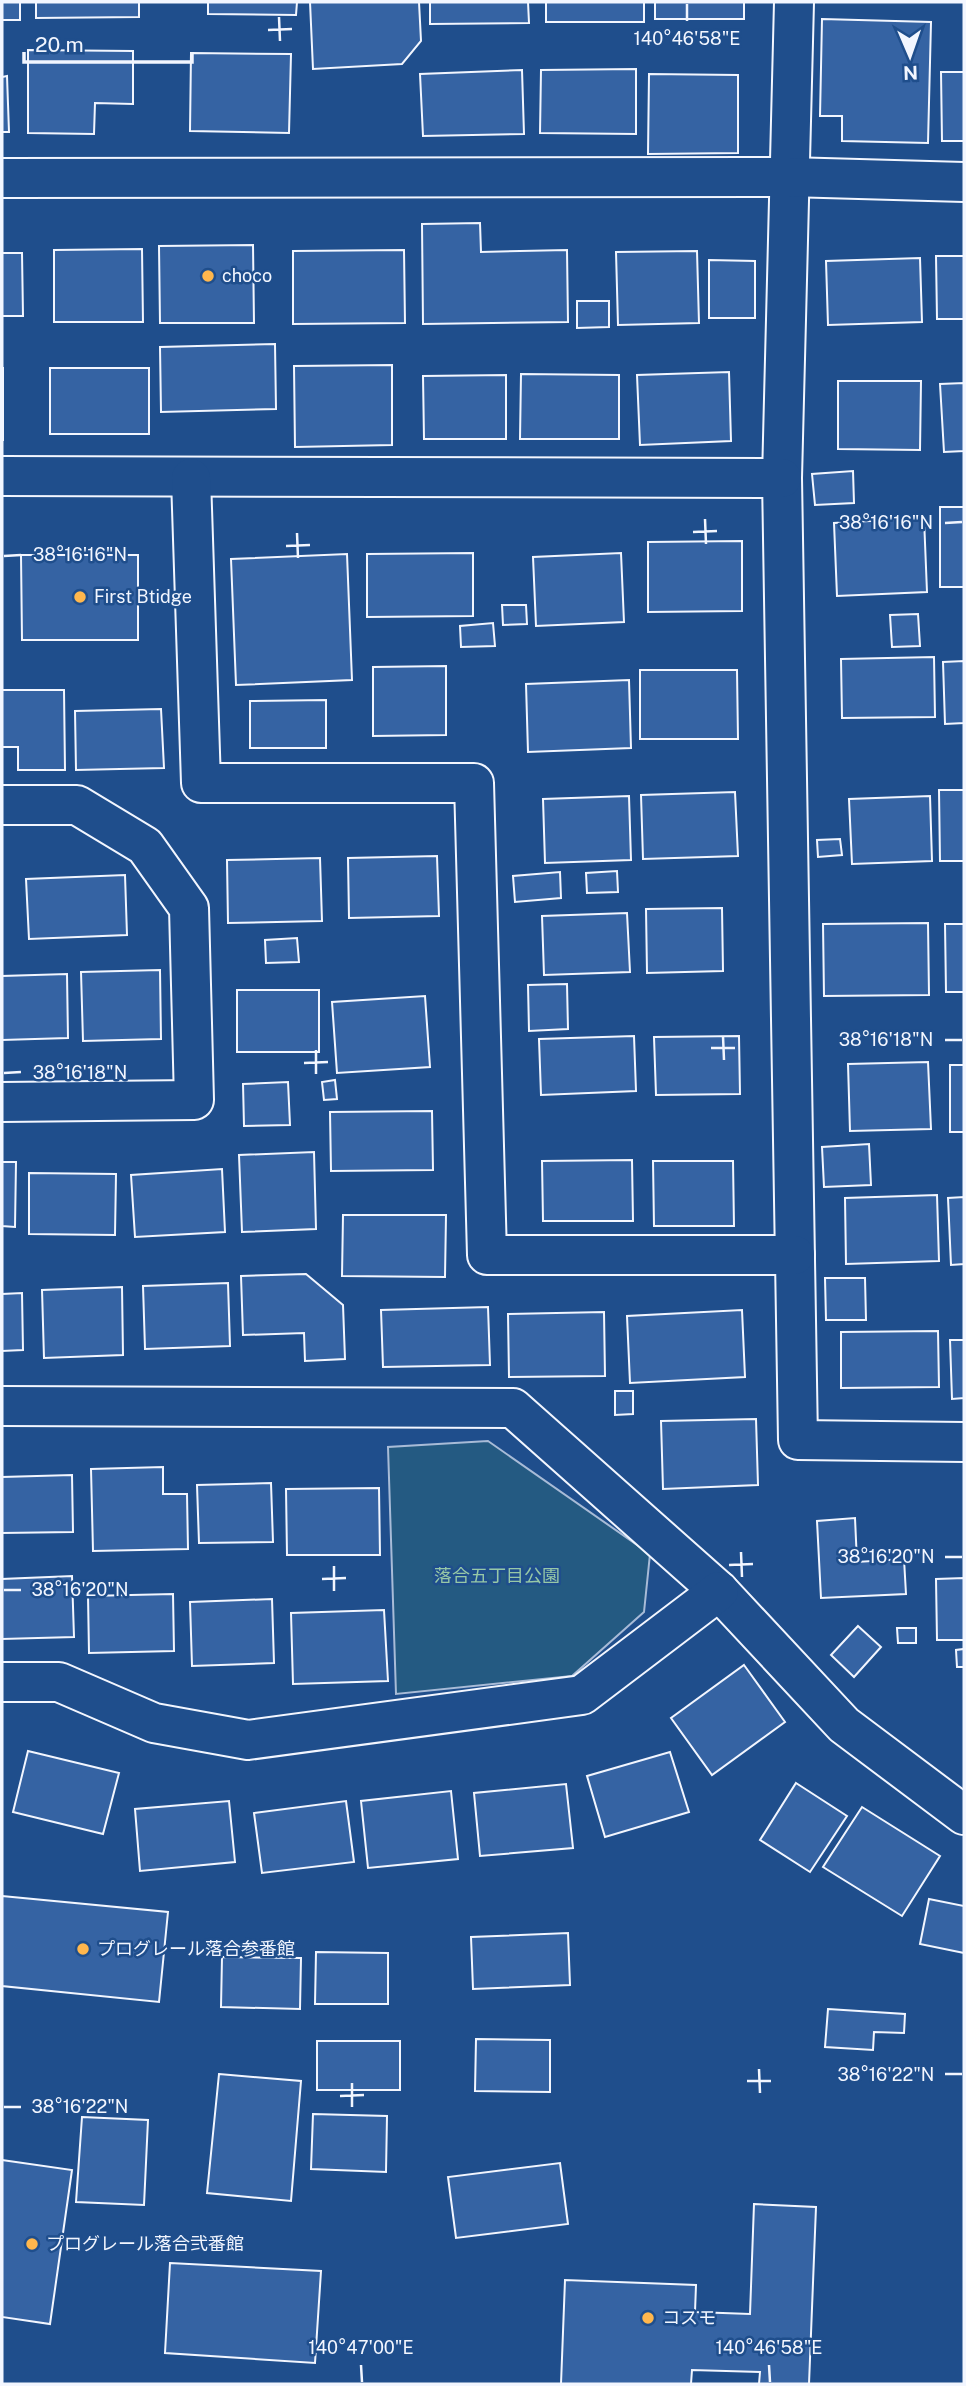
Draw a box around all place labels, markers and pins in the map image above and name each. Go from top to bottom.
place label: choco [222,265,272,286]
marker: choco [200,268,216,284]
place label: First Btidge [94,586,192,607]
marker: First Btidge [72,589,88,605]
place label: プログレール落合参番館 [97,1938,295,1959]
marker: プログレール落合参番館 [75,1941,91,1957]
place label: プログレール落合弐番館 [46,2233,244,2254]
marker: プログレール落合弐番館 [24,2236,40,2252]
place label: コスモ [662,2307,716,2328]
marker: コスモ [640,2310,656,2326]

